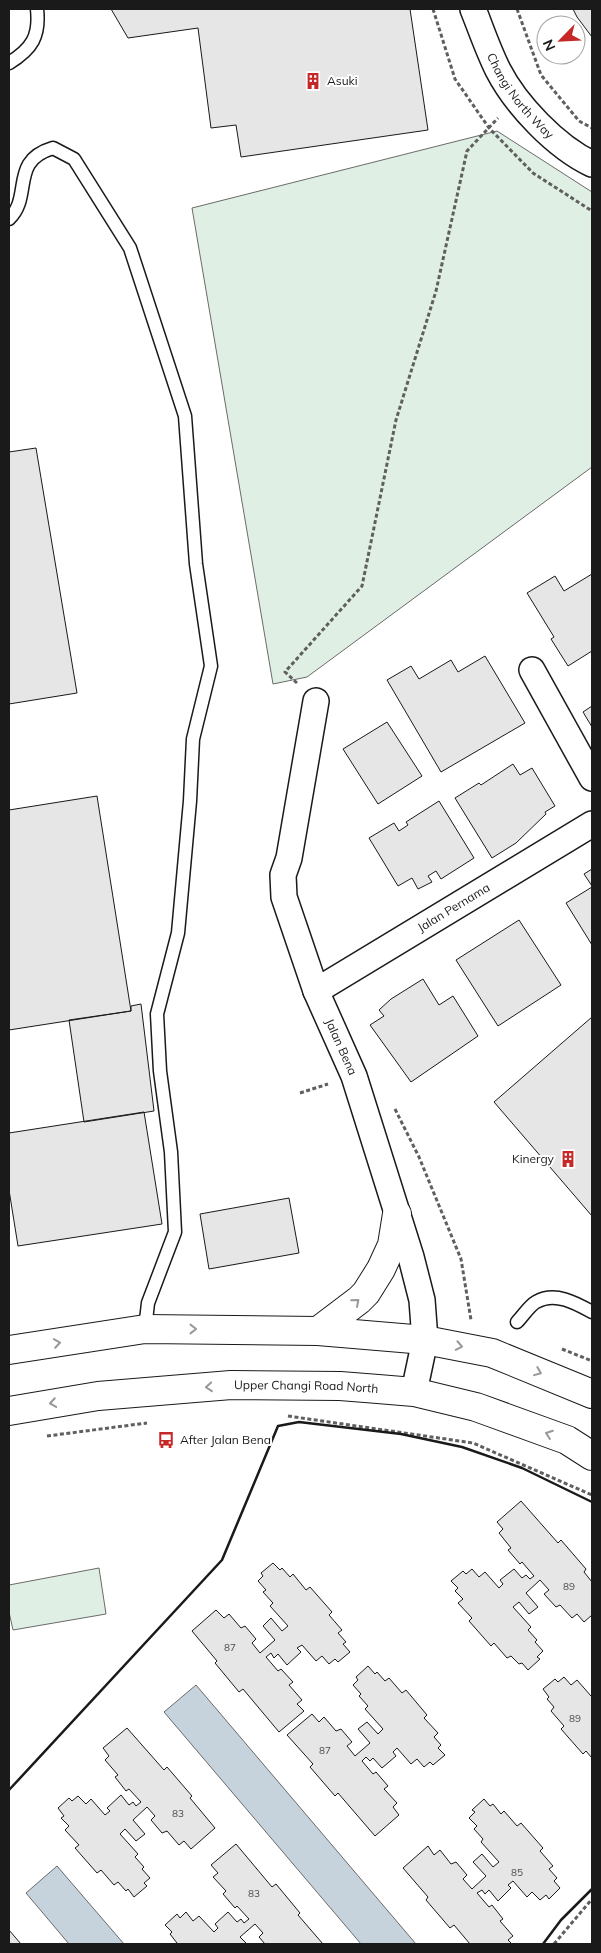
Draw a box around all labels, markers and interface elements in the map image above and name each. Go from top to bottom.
north arrow [536,15,586,65]
text: N [539,37,559,54]
street label: Changi North Way [484,51,558,142]
building icon: Asuki [303,71,323,91]
place label: Asuki [327,73,358,88]
street label: Jalan Pernama [415,880,492,935]
street label: Jalan Bena [322,1016,361,1077]
building icon: Kinergy [558,1149,578,1169]
place label: Kinergy [512,1151,555,1166]
one-way arrow [351,1298,360,1307]
one-way arrow [190,1324,198,1334]
one-way arrow [53,1338,61,1349]
one-way arrow [454,1341,463,1351]
one-way arrow [533,1366,541,1376]
street label: Upper Changi Road North [234,1377,379,1396]
one-way arrow [204,1381,212,1392]
one-way arrow [49,1398,58,1408]
bus stop icon: After Jalan Bena [156,1430,176,1450]
one-way arrow [545,1430,554,1440]
place label: After Jalan Bena [180,1432,271,1447]
house number: 89 [563,1580,575,1593]
house number: 87 [224,1641,236,1654]
house number: 89 [569,1712,581,1725]
house number: 87 [319,1744,331,1757]
house number: 83 [172,1807,184,1820]
house number: 85 [511,1866,523,1879]
house number: 83 [248,1887,260,1900]

